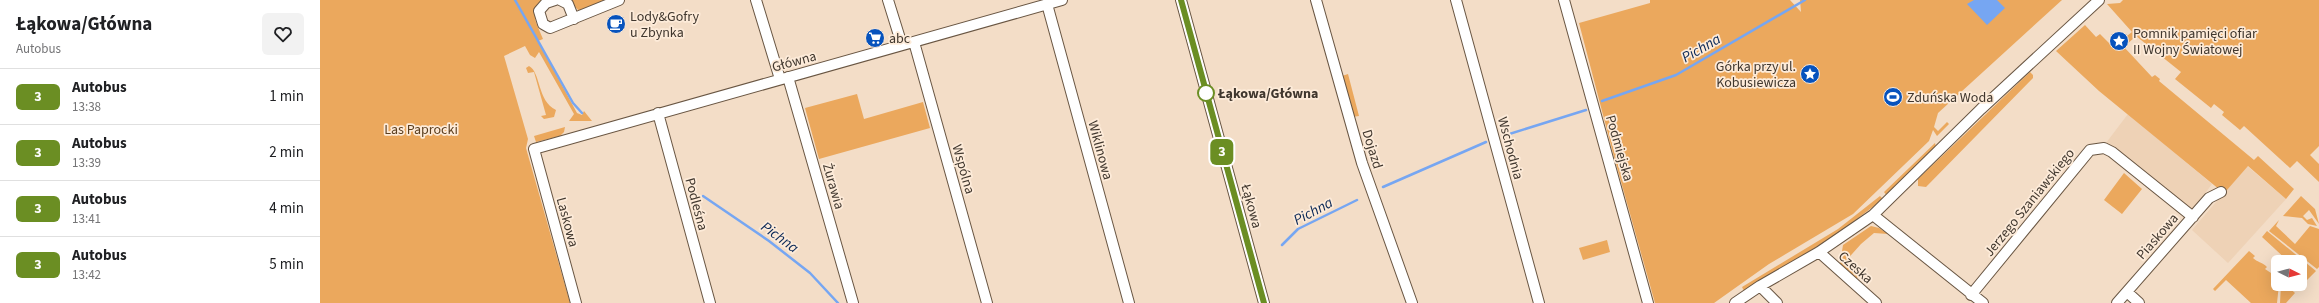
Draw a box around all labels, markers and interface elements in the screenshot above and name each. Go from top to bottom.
place label: Lody&Gofry u Zbynka [630,7,700,43]
text: Łąkowa/Główna [16,11,152,38]
button: heart [262,13,304,55]
cafe icon: Lody&Gofry u Zbynka [605,13,627,35]
place label: Pomnik pamięci ofiar II Wojny Światowej [2133,24,2257,60]
supermarket icon: abc [864,27,886,49]
place label: abc [889,29,911,49]
water label: Pichna [1678,29,1725,68]
place icon: Pomnik pamięci ofiar II Wojny Światowej [2108,30,2130,52]
text: Autobus [16,40,61,58]
street label: Główna [770,46,819,77]
place label: Górka przy ul. Kobusiewicza [1716,57,1796,93]
place icon: Górka przy ul. Kobusiewicza [1799,63,1821,85]
text: Autobus [72,77,127,98]
marker: Łąkowa/Główna [1197,84,1215,102]
place label: Łąkowa/Główna [1217,84,1318,104]
text: 1 min [269,86,304,107]
sports icon: Zduńska Woda [1882,86,1904,108]
text: 3 [34,87,42,107]
place label: Zduńska Woda [1907,88,1993,108]
text: 13:38 [72,98,101,116]
street label: Podmiejska [1600,113,1638,184]
street label: Wschodnia [1492,115,1528,182]
street label: Wiklinowa [1083,118,1118,182]
park label: Las Paprocki [384,120,458,140]
street label: Dojazd [1357,127,1387,171]
text: Autobus [72,133,127,154]
line badge: 3 [1209,139,1235,165]
text: 2 min [269,142,304,163]
street label: Wspólna [946,142,980,196]
text: 3 [1218,142,1226,162]
text: 3 [34,143,42,163]
street label: Jerzego Szaniawskiego [1980,144,2080,261]
text: 13:39 [72,154,101,172]
street label: Żurawia [817,161,849,212]
street label: Podleśna [679,176,713,233]
street label: Łąkowa [1235,181,1267,231]
text: Autobus [72,189,127,210]
water label: Pichna [1290,192,1337,231]
street label: Laskowa [551,195,583,249]
text: 4 min [269,198,304,219]
text: 3 [34,199,42,219]
street label: Piaskowa [2132,209,2184,264]
text: 13:41 [72,210,101,228]
water label: Pichna [757,217,803,258]
text: Autobus [72,245,127,266]
street label: Czeska [1834,247,1877,289]
text: 5 min [269,254,304,275]
text: 3 [34,255,42,275]
north arrow [2271,255,2307,291]
map controls [2271,255,2307,291]
text: 13:42 [72,266,101,284]

